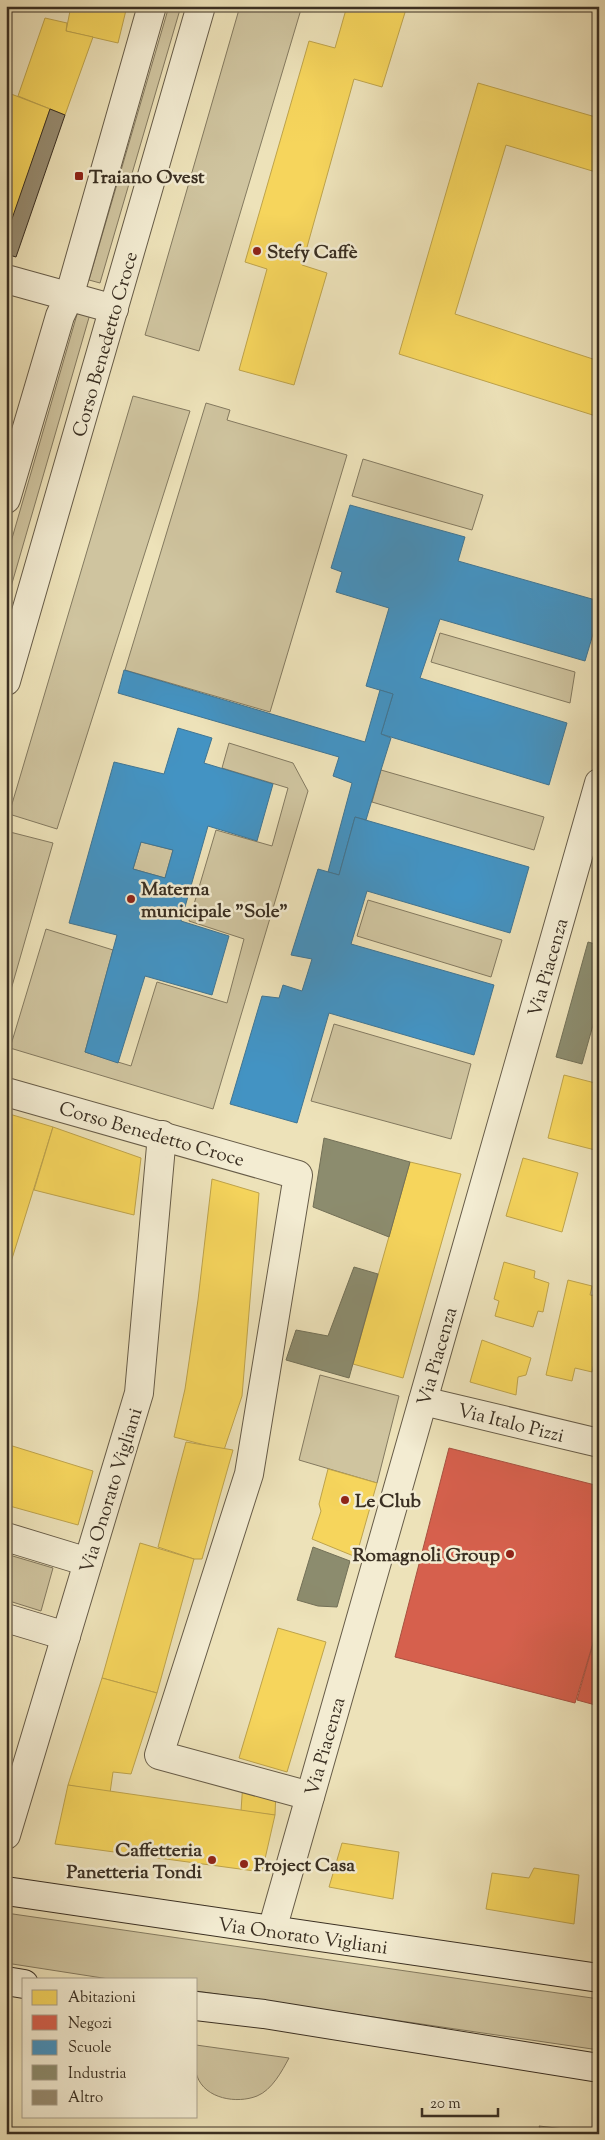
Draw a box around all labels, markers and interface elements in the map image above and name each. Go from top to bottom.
place label: Traiano Ovest [89,165,205,192]
marker: Traiano Ovest [73,170,85,182]
place label: Stefy Caffè [267,240,358,267]
marker: Stefy Caffè [251,245,263,257]
street label: Corso Benedetto Croce [67,249,146,441]
place label: Materna municipale "Sole" [141,877,288,926]
marker: Materna municipale "Sole" [125,893,137,905]
street label: Via Piacenza [522,915,576,1020]
street label: Corso Benedetto Croce [55,1096,247,1175]
street label: Via Piacenza [411,1304,465,1409]
street label: Via Italo Pizzi [454,1398,567,1451]
street label: Via Onorato Vigliani [74,1405,150,1577]
place label: Le Club [355,1489,422,1516]
marker: Le Club [339,1494,351,1506]
place label: Romagnoli Group [352,1543,500,1570]
marker: Romagnoli Group [504,1548,516,1560]
street label: Via Piacenza [299,1694,353,1799]
place label: Caffetteria Panetteria Tondi [67,1838,203,1887]
place label: Project Casa [254,1853,355,1880]
marker: Caffetteria Panetteria Tondi [206,1854,218,1866]
marker: Project Casa [238,1858,250,1870]
street label: Via Onorato Vigliani [216,1912,389,1963]
legend [22,1978,198,2118]
text: Abitazioni [68,1988,136,2009]
text: Negozi [68,2014,112,2035]
text: Scuole [68,2038,112,2059]
text: Industria [68,2064,127,2085]
scale bar [422,2085,499,2117]
text: Altro [68,2088,103,2109]
text: 20 m [430,2094,461,2115]

